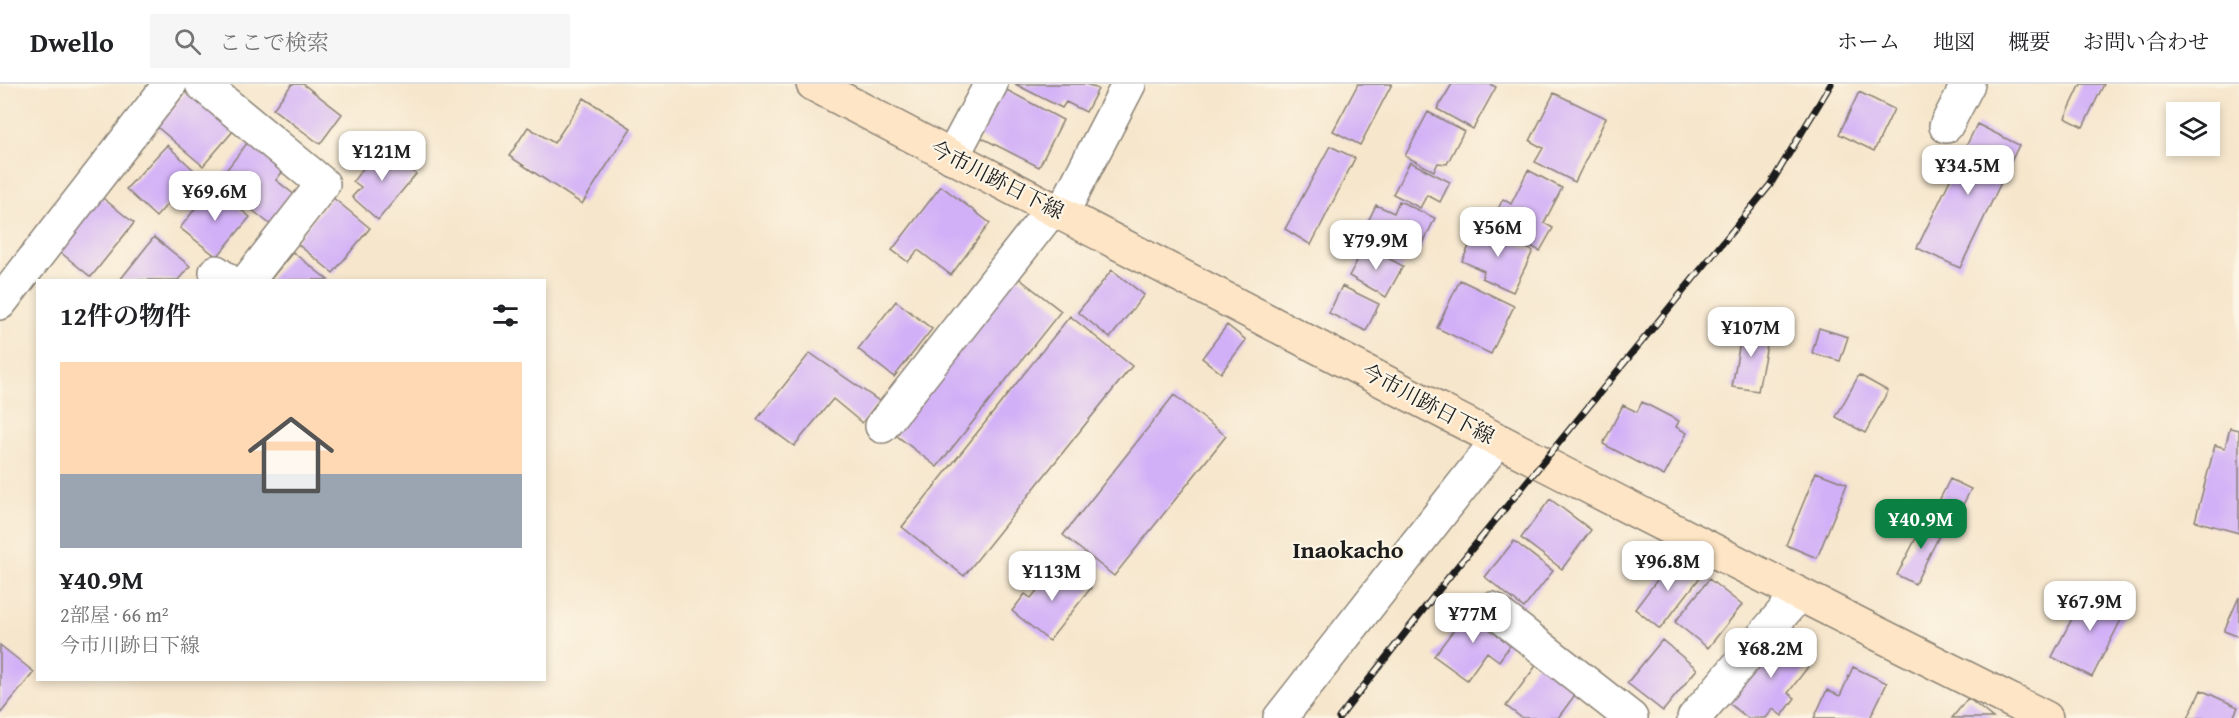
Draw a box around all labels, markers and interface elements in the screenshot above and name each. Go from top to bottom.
search box [150,14,570,68]
text: Dwello [30,21,114,62]
icon: search [171,25,204,58]
text: ここで検索 [219,26,329,58]
text: ホーム [1837,26,1900,57]
text: 地図 [1933,26,1975,57]
text: 概要 [2008,26,2050,57]
text: お問い合わせ [2083,26,2209,57]
map controls [2166,102,2220,156]
button: layers [2166,102,2220,156]
pin: ¥121M [340,131,424,182]
street label: 今市川跡日下線 [925,132,1070,227]
text: ¥121M [353,136,411,165]
pin: ¥34.5M [1919,145,2017,196]
text: ¥34.5M [1936,150,2000,179]
pin: ¥69.6M [166,171,264,222]
text: ¥69.6M [183,176,247,205]
pin: ¥56M [1462,207,1534,258]
text: ¥56M [1474,212,1522,241]
pin: ¥79.9M [1327,220,1425,271]
text: ¥79.9M [1344,225,1408,254]
text: 12件の物件 [60,296,191,335]
icon: filters [489,299,522,332]
pin: ¥107M [1709,307,1793,358]
text: ¥107M [1722,312,1780,341]
street label: 今市川跡日下線 [1356,355,1500,452]
icon: home [237,401,345,509]
pin: ¥40.9M [1872,499,1970,550]
text: ¥40.9M [1889,504,1953,533]
district label: Inaokacho [1293,532,1404,567]
pin: ¥96.8M [1619,541,1717,592]
text: ¥96.8M [1636,546,1700,575]
pin: ¥113M [1010,551,1094,602]
text: ¥113M [1023,556,1081,585]
text: ¥40.9M [60,560,144,599]
pin: ¥67.9M [2041,581,2139,632]
text: ¥67.9M [2058,586,2122,615]
pin: ¥77M [1437,593,1509,644]
text: ¥77M [1449,598,1497,627]
text: 2部屋 · 66 m² [60,600,169,629]
pin: ¥68.2M [1722,628,1820,679]
text: 今市川跡日下線 [60,630,200,659]
text: ¥68.2M [1739,633,1803,662]

